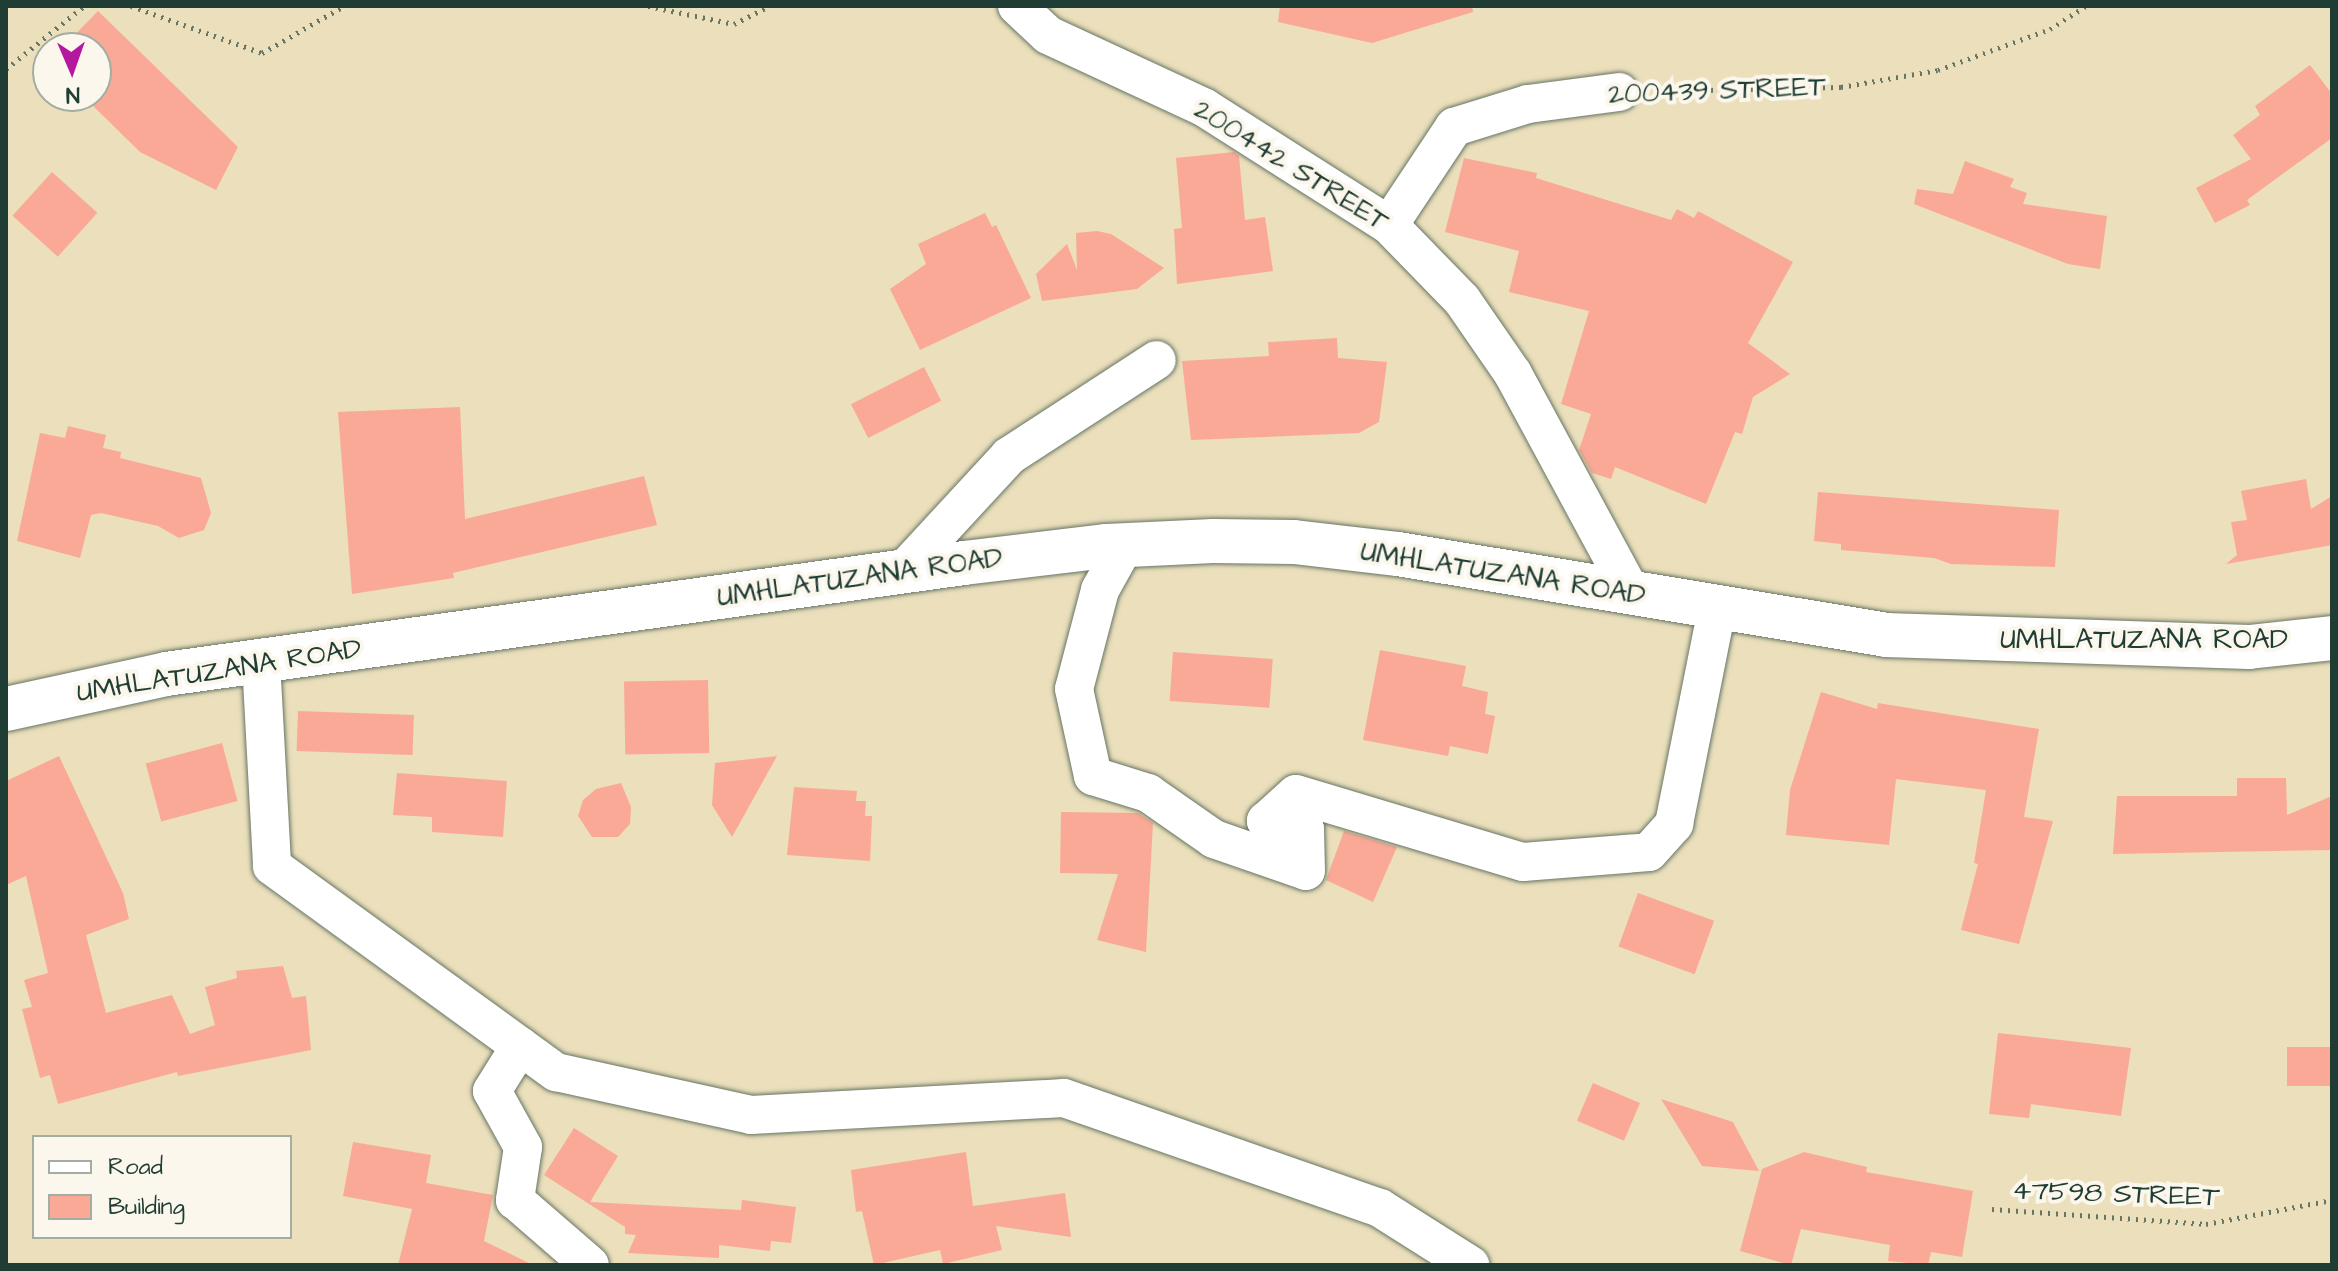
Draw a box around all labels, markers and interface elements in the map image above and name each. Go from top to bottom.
north arrow [32,32,112,112]
street label: 200439 STREET [1608,70,1826,112]
text: N [65,79,80,110]
street label: 200442 STREET [1188,93,1394,239]
street label: UMHLATUZANA ROAD [1358,535,1648,613]
street label: UMHLATUZANA ROAD [715,541,1005,615]
street label: UMHLATUZANA ROAD [2000,623,2288,657]
street label: UMHLATUZANA ROAD [74,632,364,710]
legend [32,1135,292,1239]
text: Road [108,1150,163,1184]
street label: 47598 STREET [2012,1174,2220,1214]
text: Building [108,1190,185,1224]

